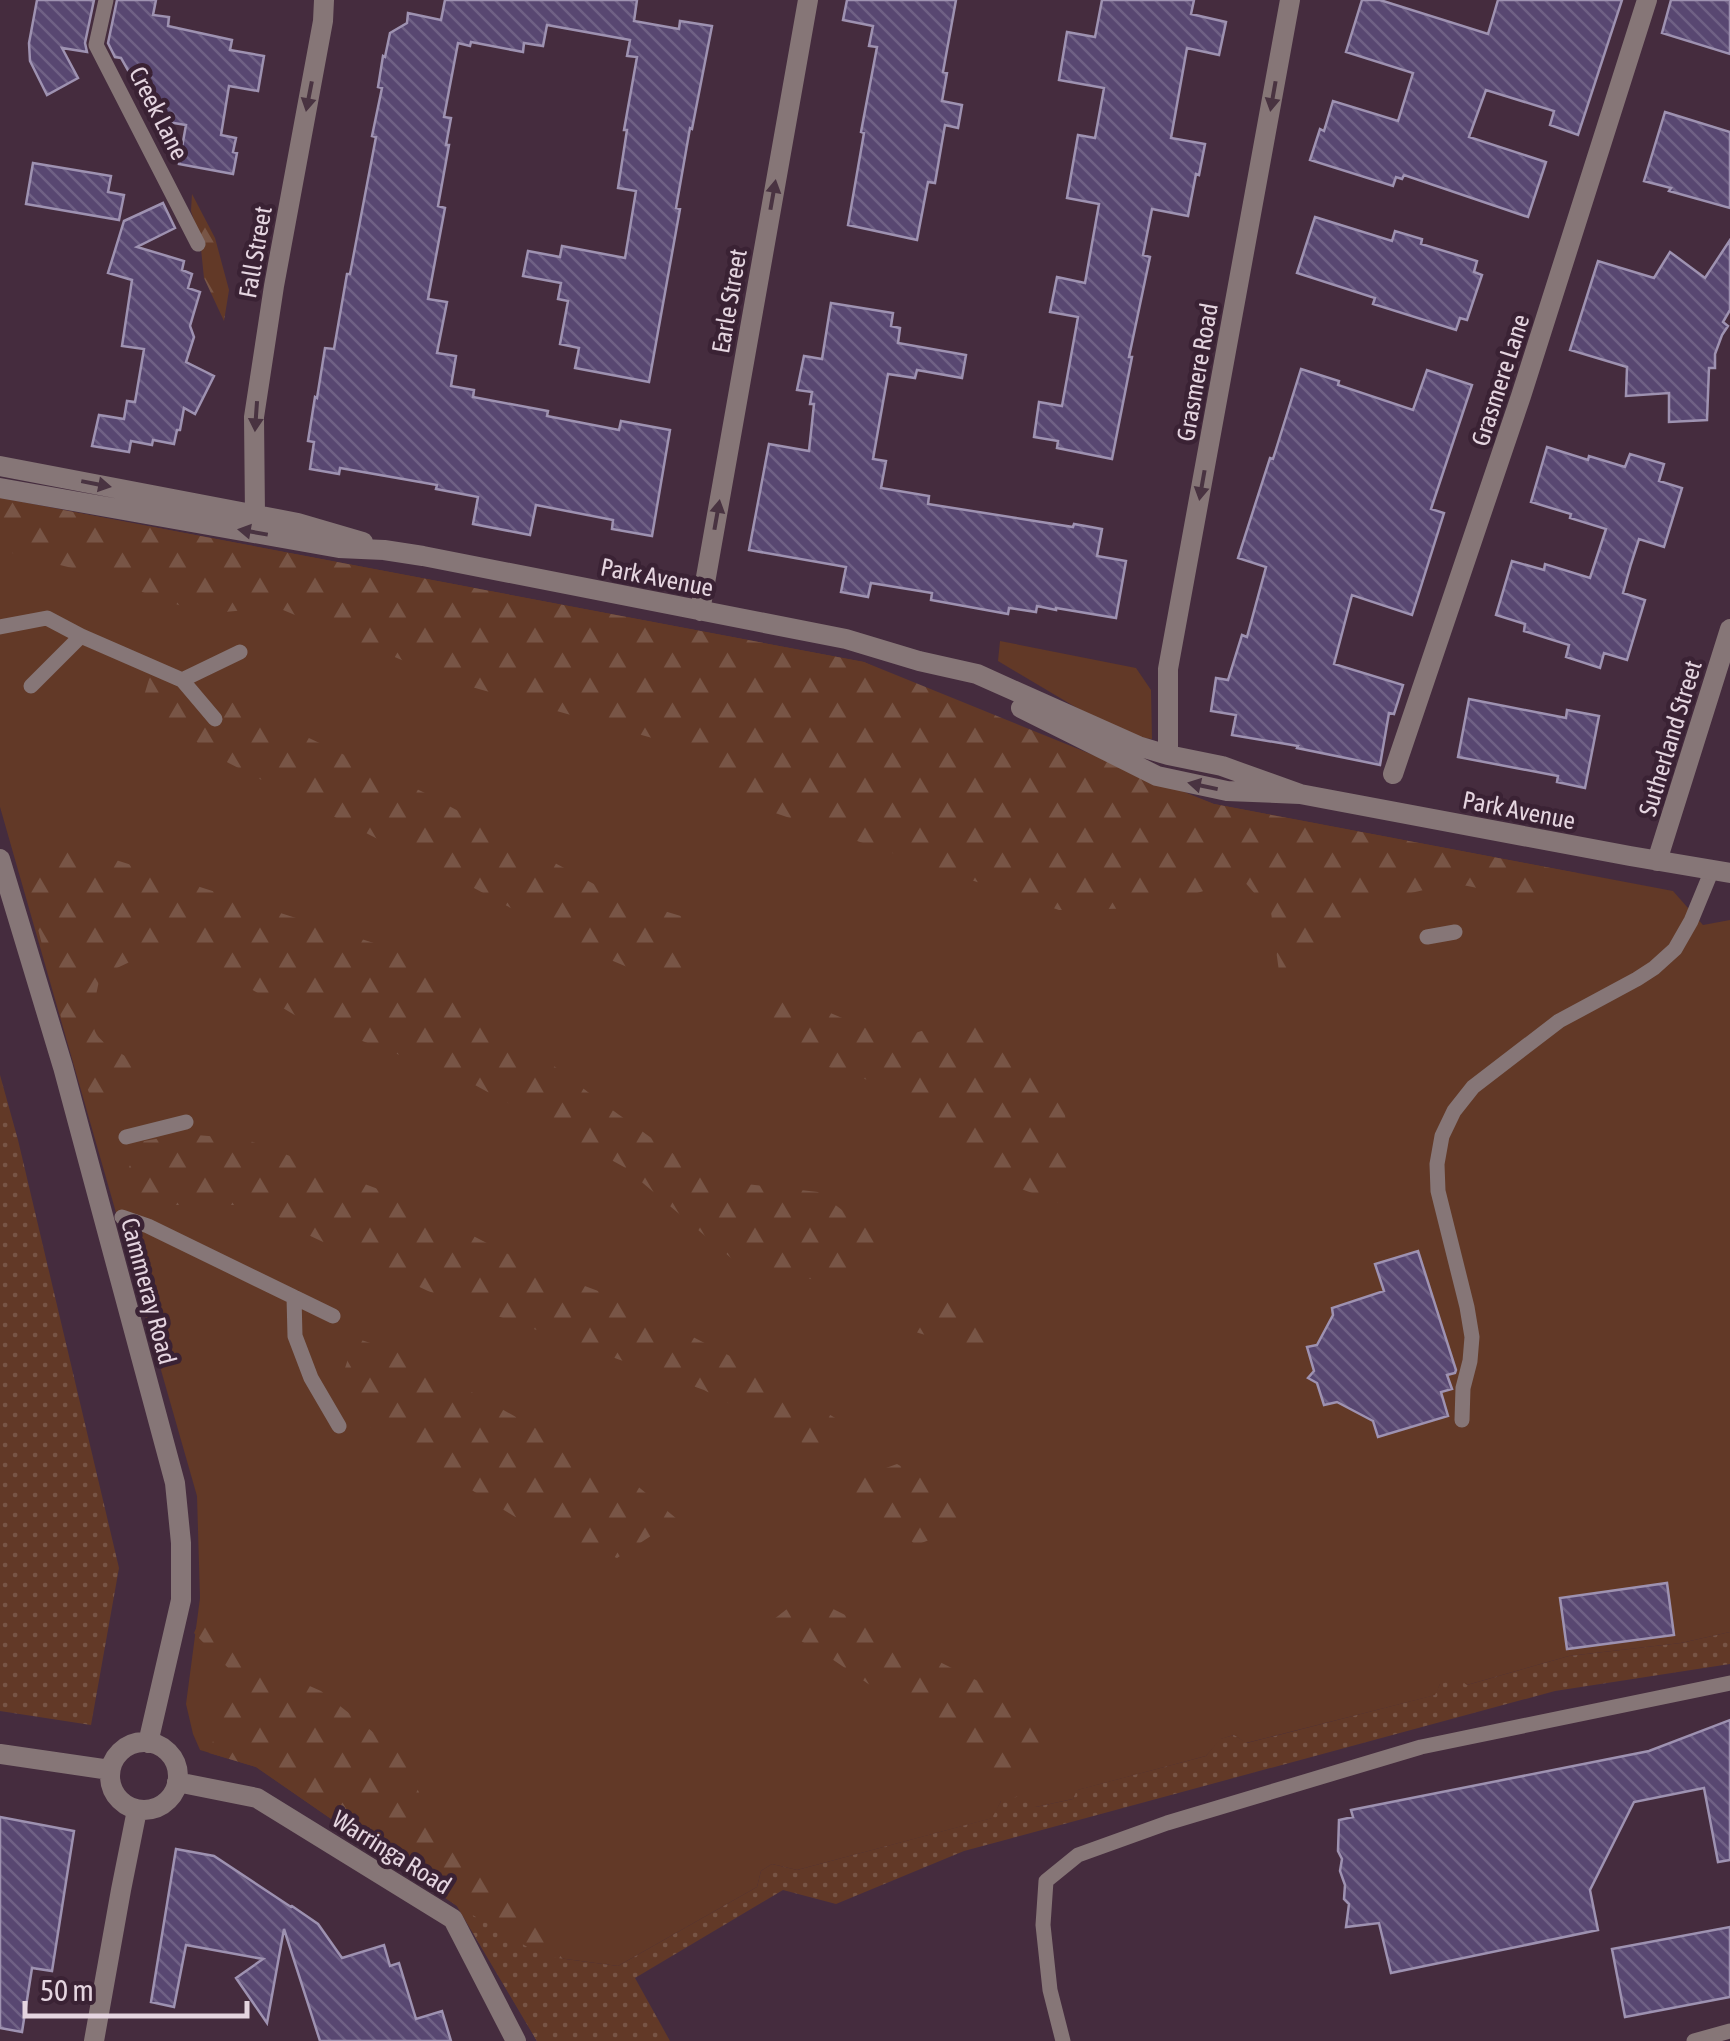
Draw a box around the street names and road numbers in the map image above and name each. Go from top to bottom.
street label: Creek Lane [124,62,194,164]
street label: Fall Street [233,204,277,300]
street label: Earle Street [706,247,752,355]
street label: Grasmere Road [1171,301,1223,443]
street label: Grasmere Lane [1466,311,1534,449]
street label: Park Avenue [598,552,716,602]
street label: Sutherland Street [1633,657,1707,819]
street label: Park Avenue [1460,785,1578,835]
street label: Cammeray Road [116,1215,182,1367]
street label: Warringa Road [327,1804,457,1900]

